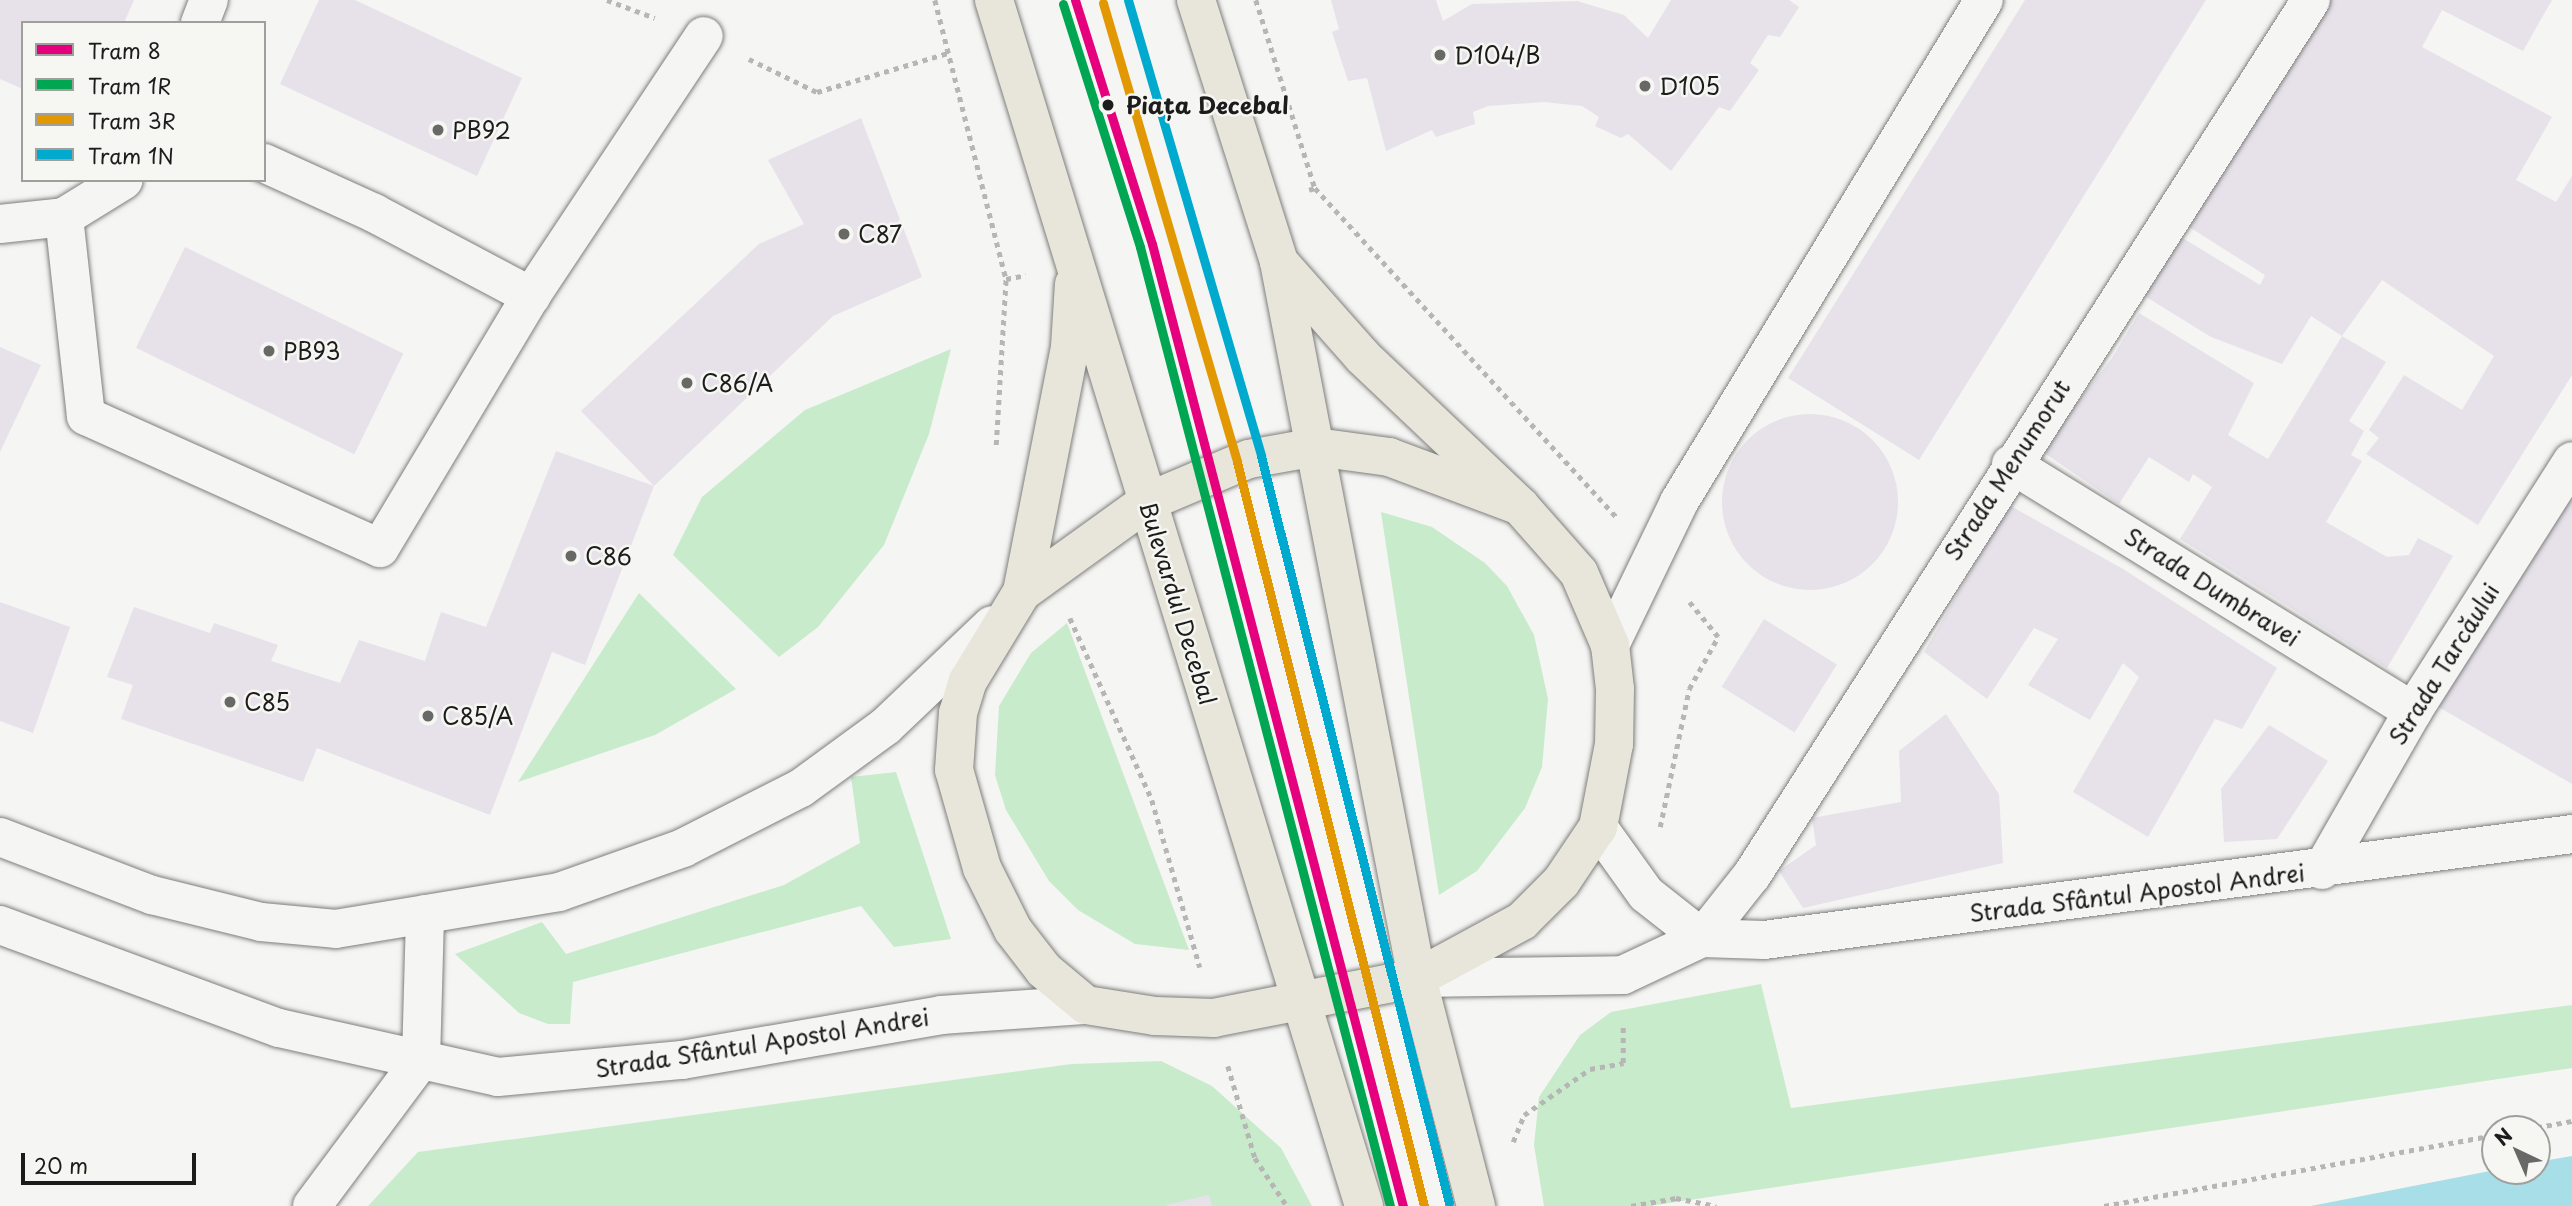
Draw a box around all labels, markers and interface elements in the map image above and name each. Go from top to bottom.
legend [21,21,266,182]
text: Tram 8 [88,34,161,66]
place label: D104/B [1454,41,1540,69]
marker: D104/B [1432,47,1448,63]
text: Tram 1R [88,69,171,101]
place label: D105 [1659,72,1720,100]
marker: D105 [1637,78,1653,94]
place label: Piața Decebal [1126,91,1288,119]
marker: Piața Decebal [1097,94,1119,116]
text: Tram 3R [88,104,176,136]
place label: PB92 [452,116,511,144]
marker: PB92 [430,122,446,138]
text: Tram 1N [88,139,174,171]
place label: C87 [858,220,902,248]
marker: C87 [836,226,852,242]
place label: PB93 [283,337,340,365]
marker: PB93 [261,343,277,359]
place label: C86/A [701,369,773,397]
street label: Strada Menumorut [1938,374,2076,566]
marker: C86/A [679,375,695,391]
street label: Bulevardul Decebal [1134,498,1222,708]
street label: Strada Dumbravei [2119,522,2305,652]
place label: C86 [585,542,632,570]
marker: C86 [563,548,579,564]
street label: Strada Tarcăului [2383,578,2505,750]
place label: C85 [244,688,290,716]
marker: C85 [222,694,238,710]
place label: C85/A [442,702,513,730]
marker: C85/A [420,708,436,724]
street label: Strada Sfântul Apostol Andrei [1968,859,2306,927]
street label: Strada Sfântul Apostol Andrei [593,1003,931,1083]
north arrow [2481,1115,2551,1185]
text: N [2488,1121,2518,1152]
scale bar [24,1140,200,1184]
text: 20 m [34,1149,88,1181]

